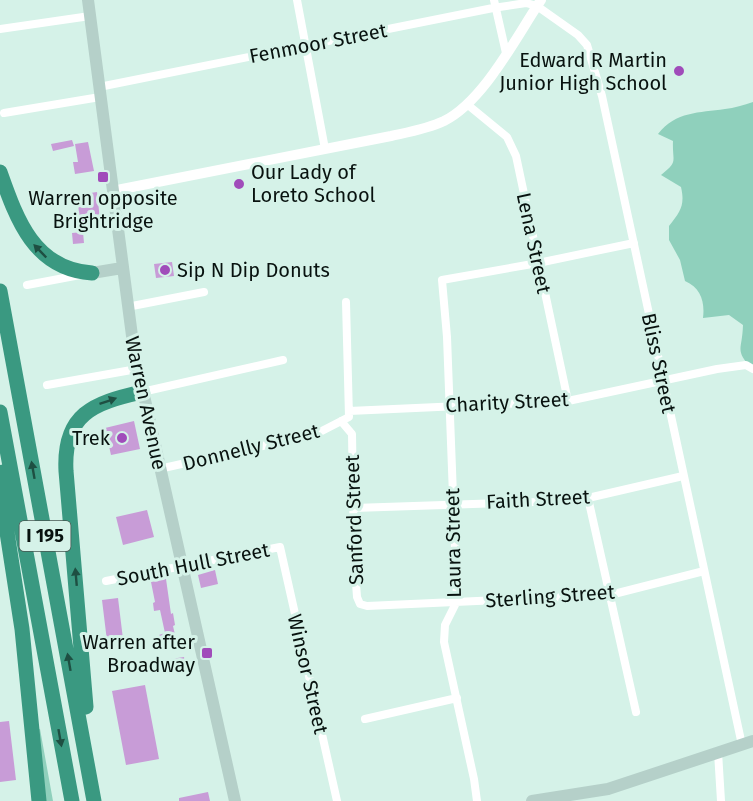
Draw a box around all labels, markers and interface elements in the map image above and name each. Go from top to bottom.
street label: Fenmoor Street [247,18,390,68]
place label: Edward R Martin Junior High School [499,48,667,95]
marker: Edward R Martin Junior High School [672,64,686,78]
place label: Our Lady of Loreto School [251,160,376,207]
marker: Warren opposite Brightridge [96,170,110,184]
marker: Our Lady of Loreto School [232,177,246,191]
place label: Warren opposite Brightridge [28,186,178,233]
street label: Lena Street [512,190,557,296]
one-way arrow [33,243,47,258]
place label: Sip N Dip Donuts [177,258,330,282]
marker: Sip N Dip Donuts [158,263,172,277]
street label: Bliss Street [637,311,681,416]
street label: Warren Avenue [120,334,172,472]
street label: Charity Street [445,387,570,417]
one-way arrow [99,396,117,406]
street label: Donnelly Street [180,418,322,476]
place label: Trek [72,426,111,450]
marker: Trek [115,431,129,445]
street label: Sanford Street [340,454,368,586]
one-way arrow [28,461,37,480]
street label: Faith Street [486,484,591,514]
street label: Laura Street [440,487,466,598]
road number: I 195 [20,521,70,551]
street label: South Hull Street [115,537,272,591]
one-way arrow [71,567,80,586]
street label: Sterling Street [485,579,616,612]
street label: Winsor Street [283,612,334,737]
place label: Warren after Broadway [82,630,195,677]
marker: Warren after Broadway [200,646,214,660]
one-way arrow [64,653,73,672]
one-way arrow [56,728,65,747]

